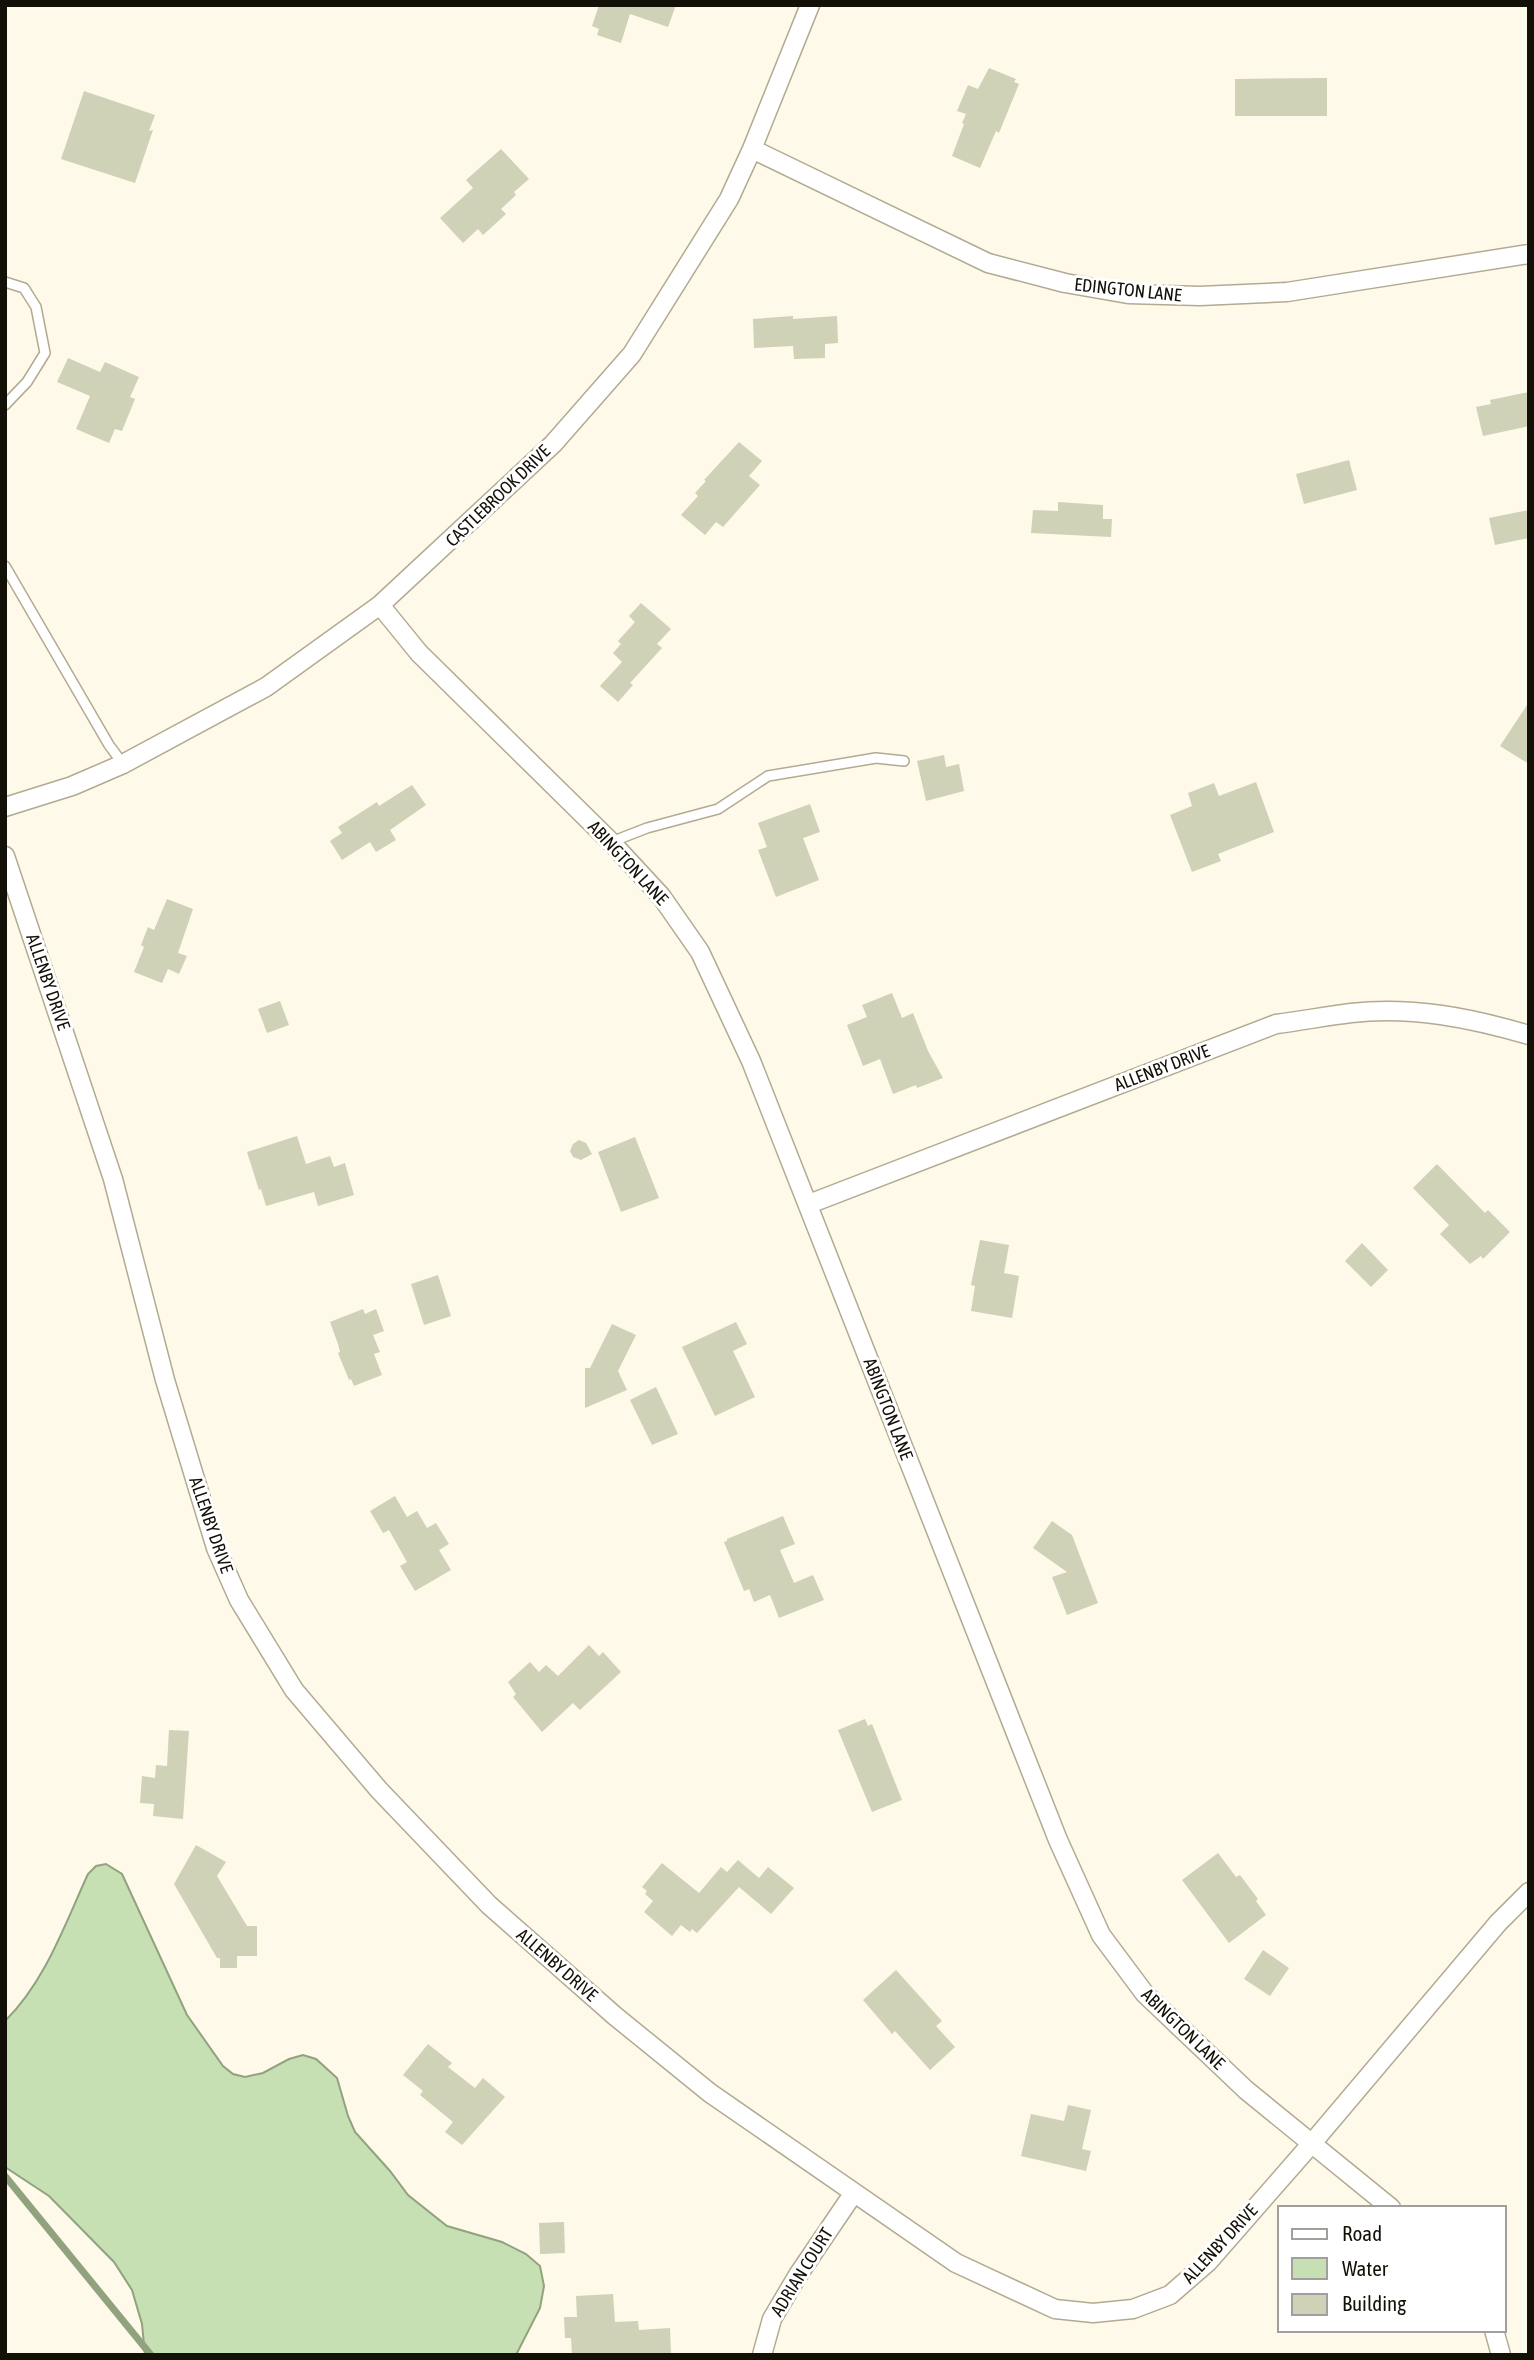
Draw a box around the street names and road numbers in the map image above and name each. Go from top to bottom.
street label: EDINGTON LANE [1073,273,1183,306]
street label: CASTLEBROOK DRIVE [441,440,554,551]
street label: ABINGTON LANE [584,816,673,909]
street label: ALLENBY DRIVE [22,931,75,1033]
street label: ALLENBY DRIVE [1111,1040,1213,1095]
street label: ABINGTON LANE [859,1355,918,1463]
street label: ALLENBY DRIVE [185,1474,238,1576]
street label: ALLENBY DRIVE [513,1924,602,2006]
street label: ABINGTON LANE [1137,1984,1229,2074]
street label: ALLENBY DRIVE [1178,2200,1262,2287]
street label: ADRIAN COURT [766,2224,837,2320]

